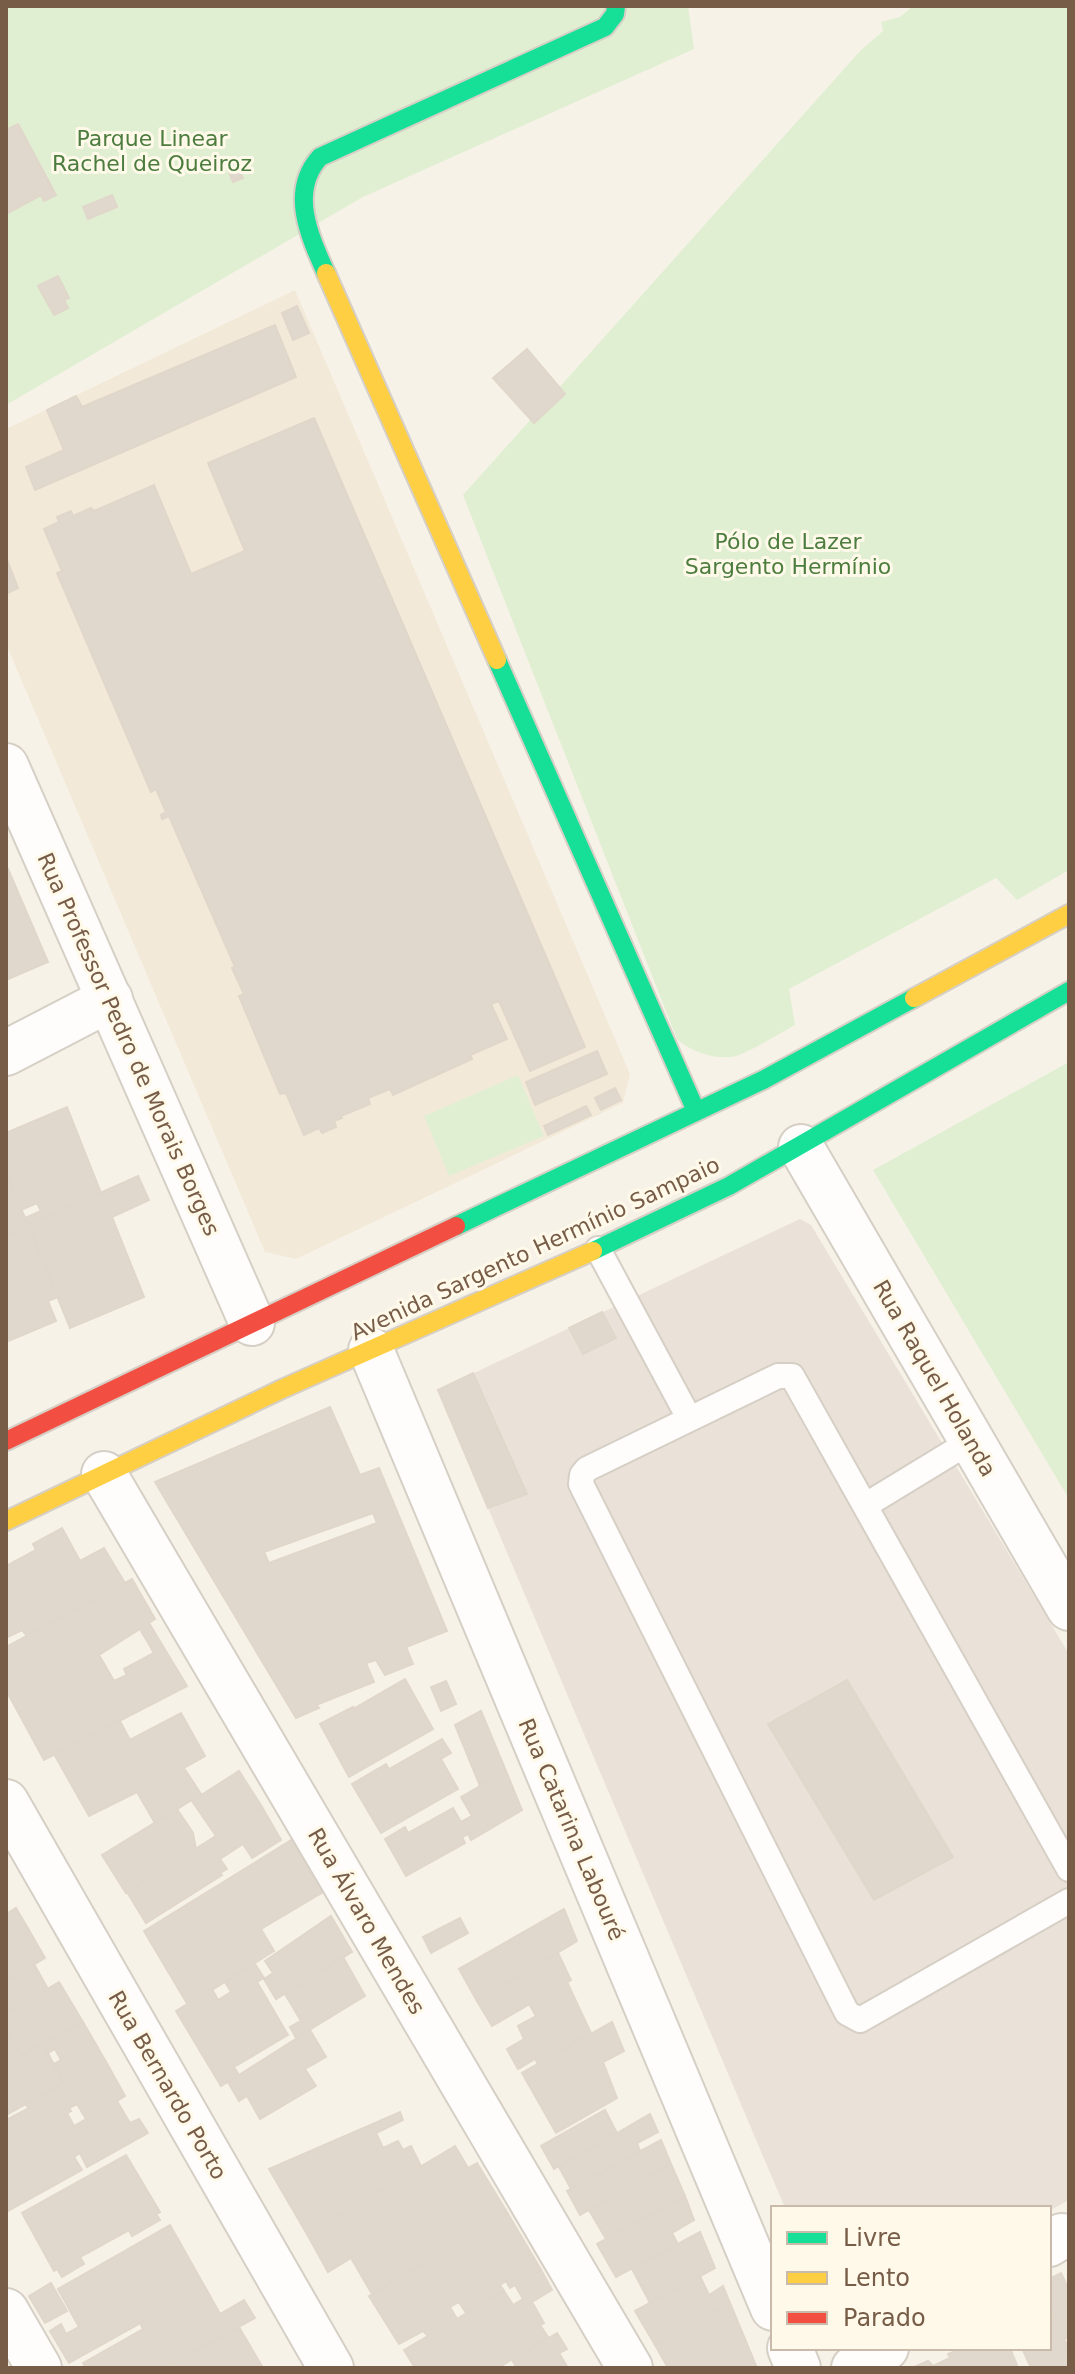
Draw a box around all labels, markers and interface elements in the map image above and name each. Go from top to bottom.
park label: Parque Linear Rachel de Queiroz [52,126,252,176]
park label: Pólo de Lazer Sargento Hermínio [685,529,891,579]
street label: Rua Professor Pedro de Morais Borges [32,849,225,1240]
street label: Avenida Sargento Hermínio Sampaio [347,1152,724,1345]
street label: Rua Raquel Holanda [868,1276,1001,1481]
street label: Rua Catarina Labouré [513,1715,630,1944]
street label: Rua Álvaro Mendes [303,1824,430,2019]
street label: Rua Bernardo Porto [103,1987,232,2184]
legend [771,2206,1051,2350]
text: Livre [843,2224,901,2252]
text: Lento [843,2264,910,2292]
text: Parado [843,2304,926,2332]

